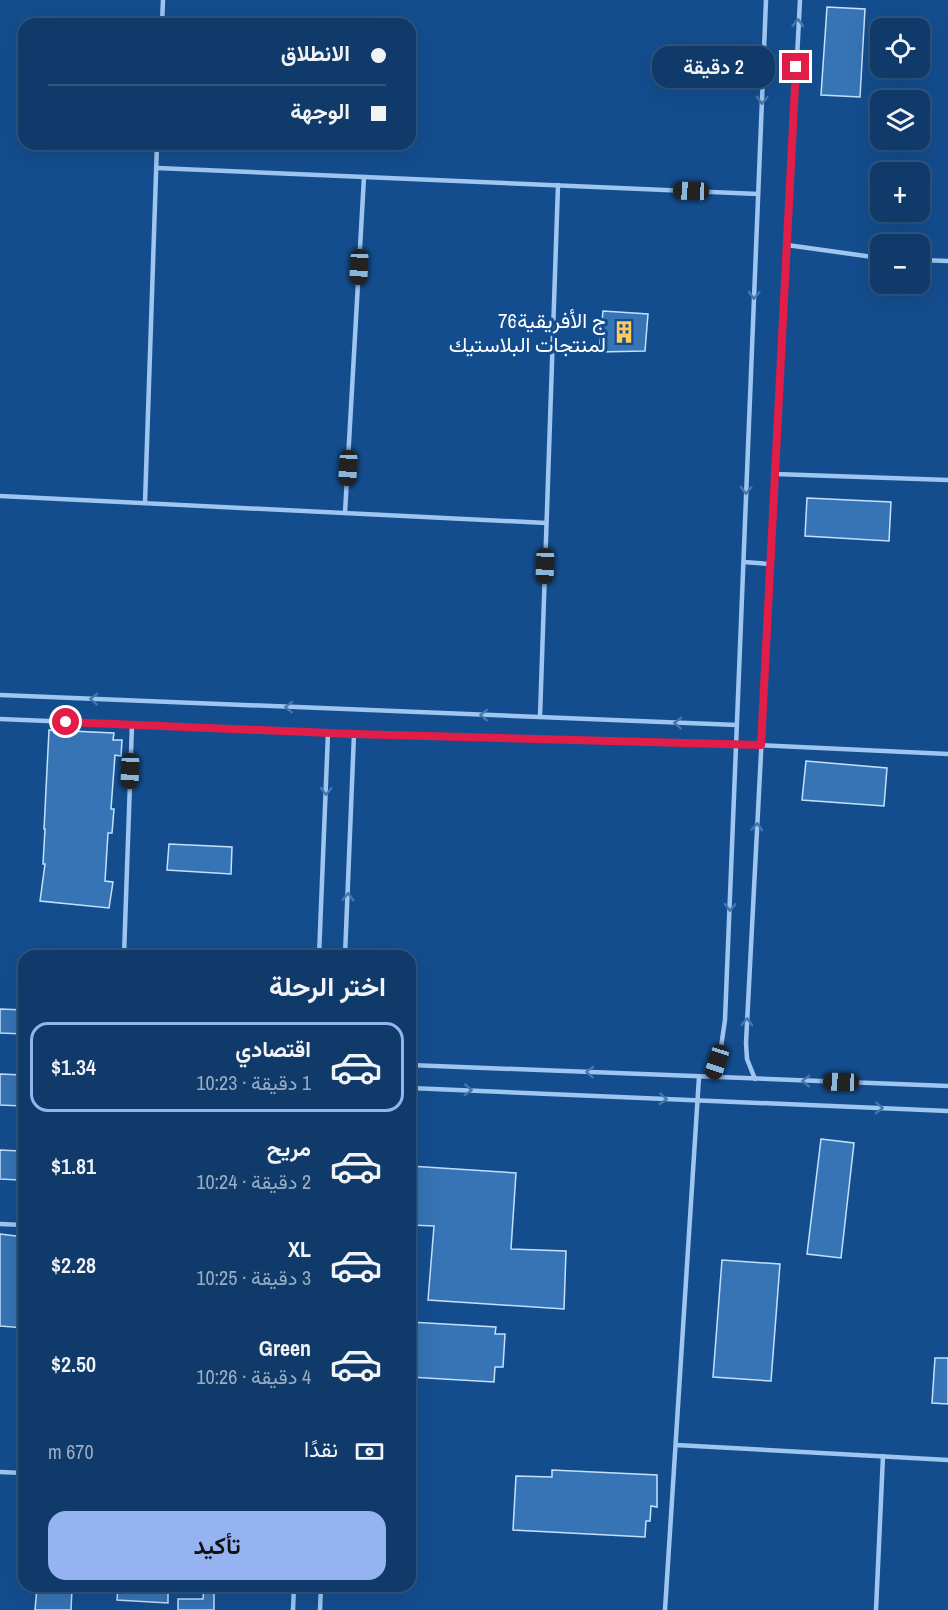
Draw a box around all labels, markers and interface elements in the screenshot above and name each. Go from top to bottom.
map controls [870,18,930,294]
button: locate [870,18,930,78]
one-way arrow [792,19,805,28]
text: الانطلاق [281,38,350,68]
callout: 2 دقيقة [652,46,775,88]
text: 2 دقيقة [683,53,744,80]
route end [782,53,809,80]
button: layers [870,90,930,150]
text: الوجهة [290,96,350,126]
one-way arrow [755,96,768,105]
button: + [870,162,930,222]
car [673,181,709,201]
button: − [870,234,930,294]
car [349,249,369,285]
one-way arrow [748,291,760,300]
place label: 76ج الأفريقية لمنتجات البلاستيك [449,306,606,359]
building icon: 76ج الأفريقية لمنتجات البلاستيك [611,319,637,345]
car [338,450,358,486]
one-way arrow [740,486,753,495]
car [535,548,555,584]
one-way arrow [89,693,98,706]
one-way arrow [284,701,293,714]
route start [52,708,79,735]
one-way arrow [479,709,488,721]
one-way arrow [674,717,683,729]
car [120,753,140,789]
one-way arrow [319,787,332,796]
one-way arrow [750,823,763,832]
one-way arrow [341,893,354,902]
one-way arrow [723,903,736,912]
text: اختر الرحلة [269,968,386,1004]
one-way arrow [740,1017,753,1026]
text: اقتصادي [235,1034,311,1064]
icon: car [329,1040,383,1094]
car [703,1042,731,1082]
text: $1.34 [51,1052,96,1082]
one-way arrow [585,1066,594,1079]
text: 1 دقيقة · 10:23 [196,1069,311,1096]
car [823,1072,859,1092]
one-way arrow [801,1074,810,1087]
one-way arrow [463,1084,472,1097]
one-way arrow [658,1092,667,1105]
one-way arrow [874,1102,883,1115]
text: مريح [267,1133,311,1163]
icon: car [329,1139,383,1193]
text: $1.81 [51,1151,96,1181]
text: 2 دقيقة · 10:24 [196,1168,311,1195]
text: XL [288,1234,311,1264]
icon: car [329,1238,383,1292]
text: $2.28 [51,1250,96,1280]
text: 3 دقيقة · 10:25 [196,1264,311,1291]
text: Green [259,1333,311,1363]
icon: car [329,1337,383,1391]
text: $2.50 [51,1349,96,1379]
text: 4 دقيقة · 10:26 [196,1363,311,1390]
text: نقدًا [304,1434,338,1464]
icon: cash [353,1435,386,1468]
text: 670 m [48,1438,94,1465]
button: تأكيد [48,1511,386,1580]

